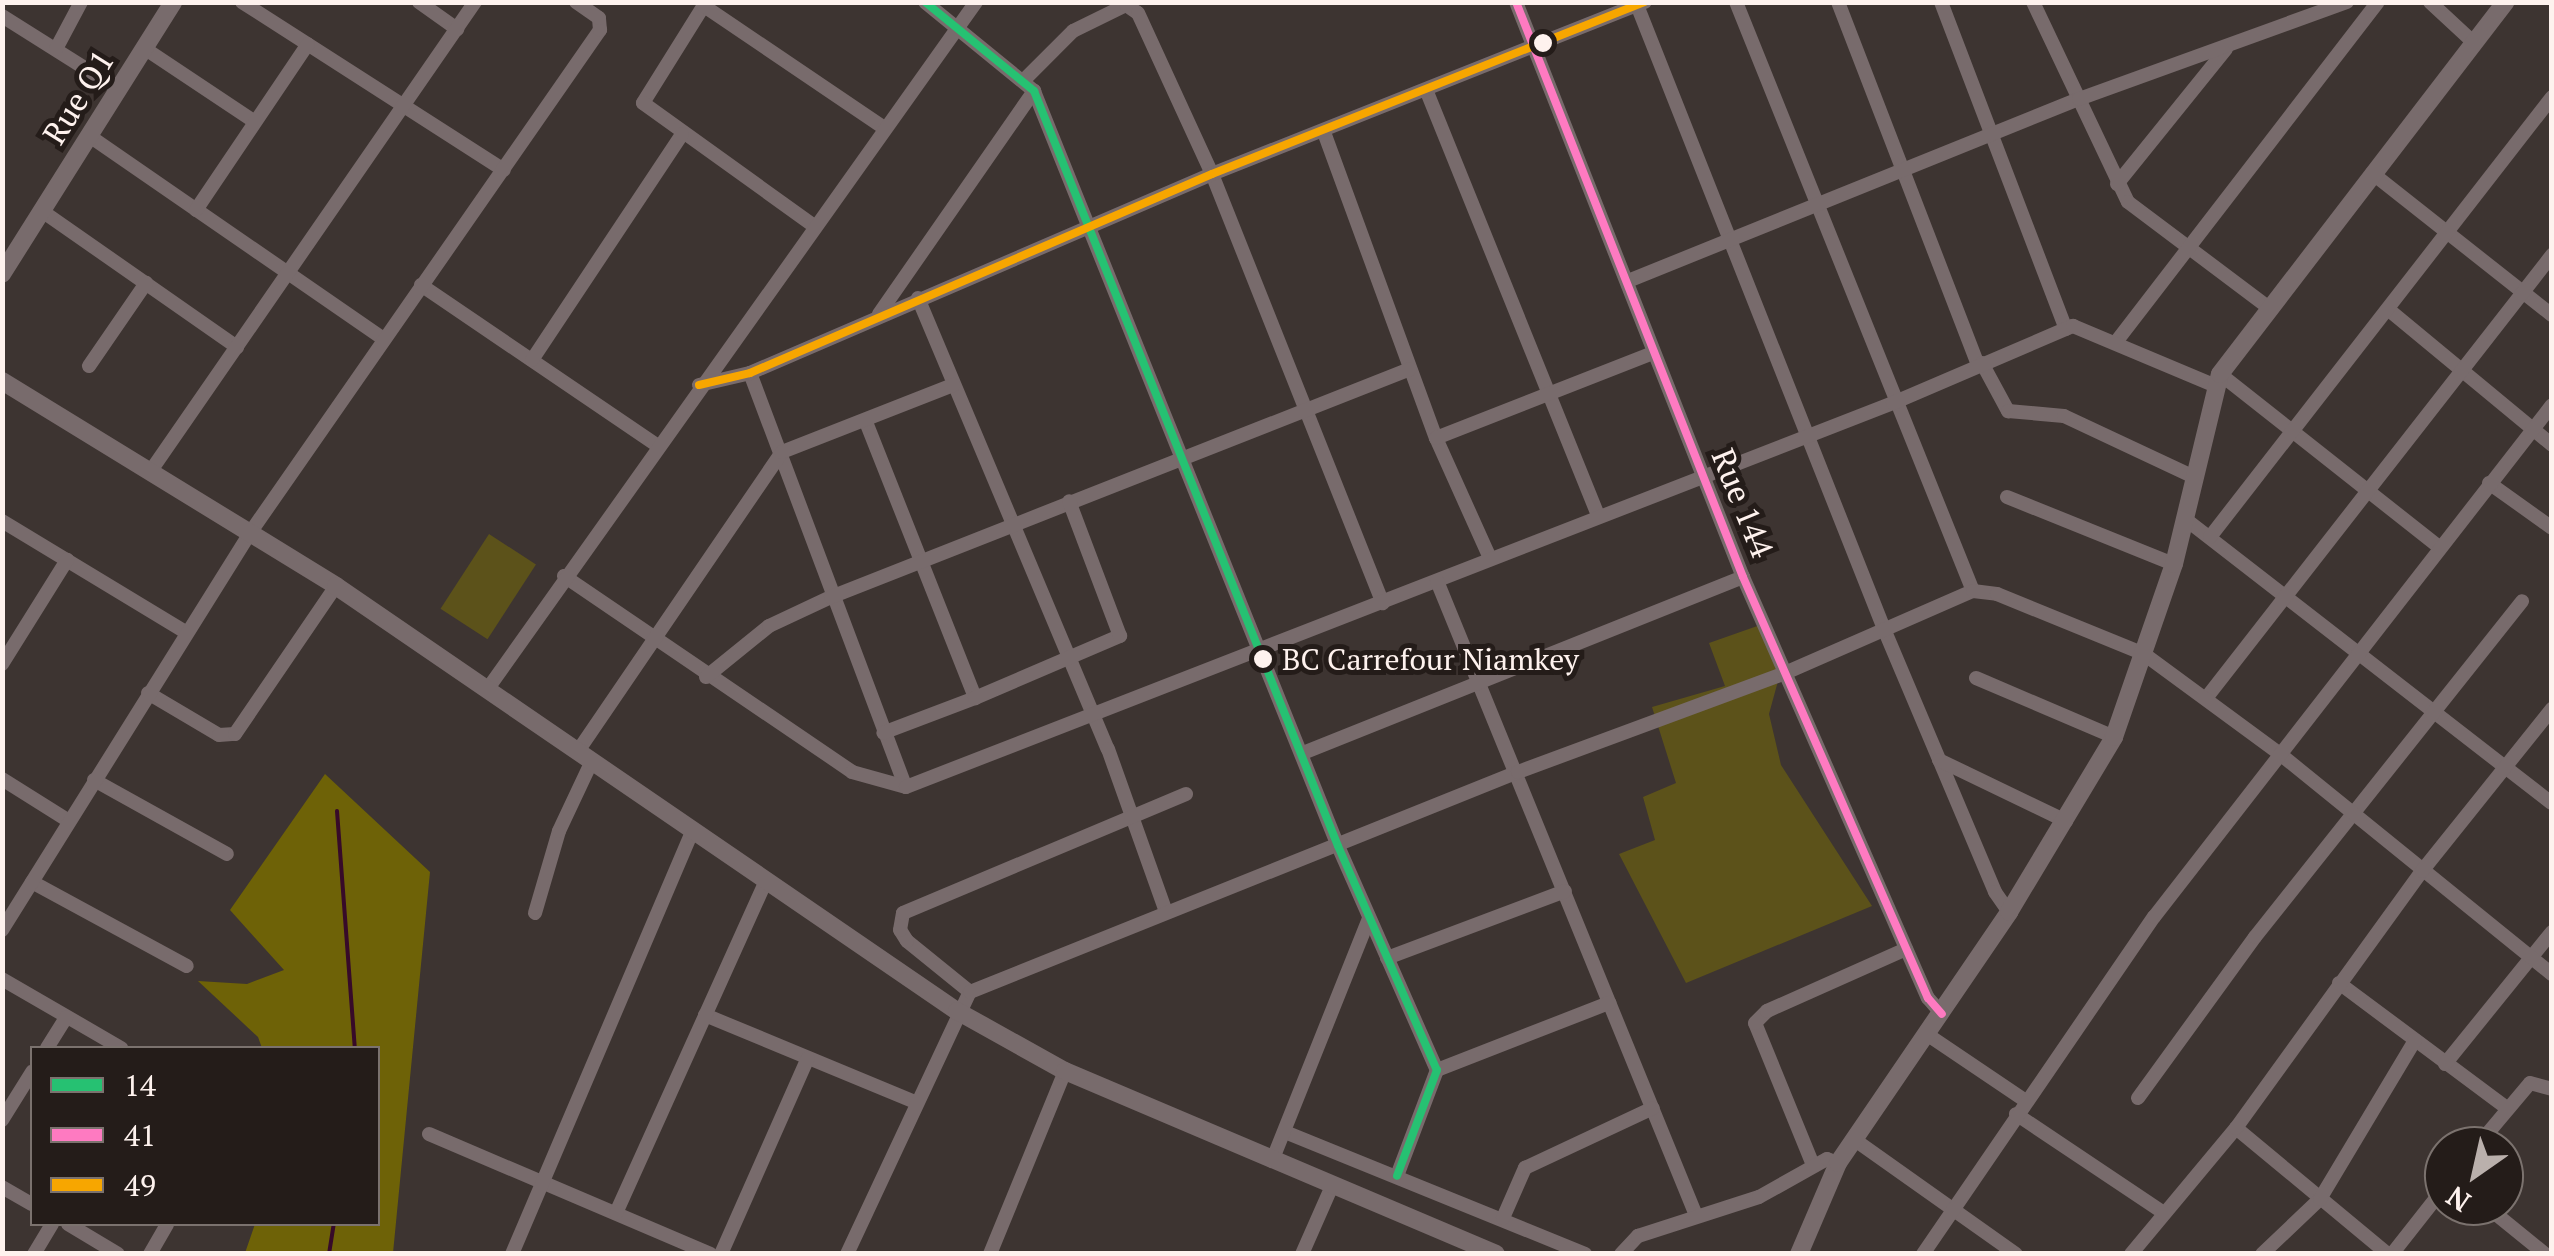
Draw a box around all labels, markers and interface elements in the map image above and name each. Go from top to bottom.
unlabelled marker [1533,33,1553,53]
street label: Rue Q1 [34,43,122,151]
street label: Rue 144 [1704,443,1782,563]
place label: BC Carrefour Niamkey [1282,641,1579,677]
marker: BC Carrefour Niamkey [1253,649,1273,669]
legend [30,1046,380,1226]
text: 14 [124,1065,156,1105]
text: 41 [124,1115,156,1155]
north arrow [2424,1126,2524,1226]
text: 49 [124,1165,156,1205]
text: N [2439,1178,2477,1221]

